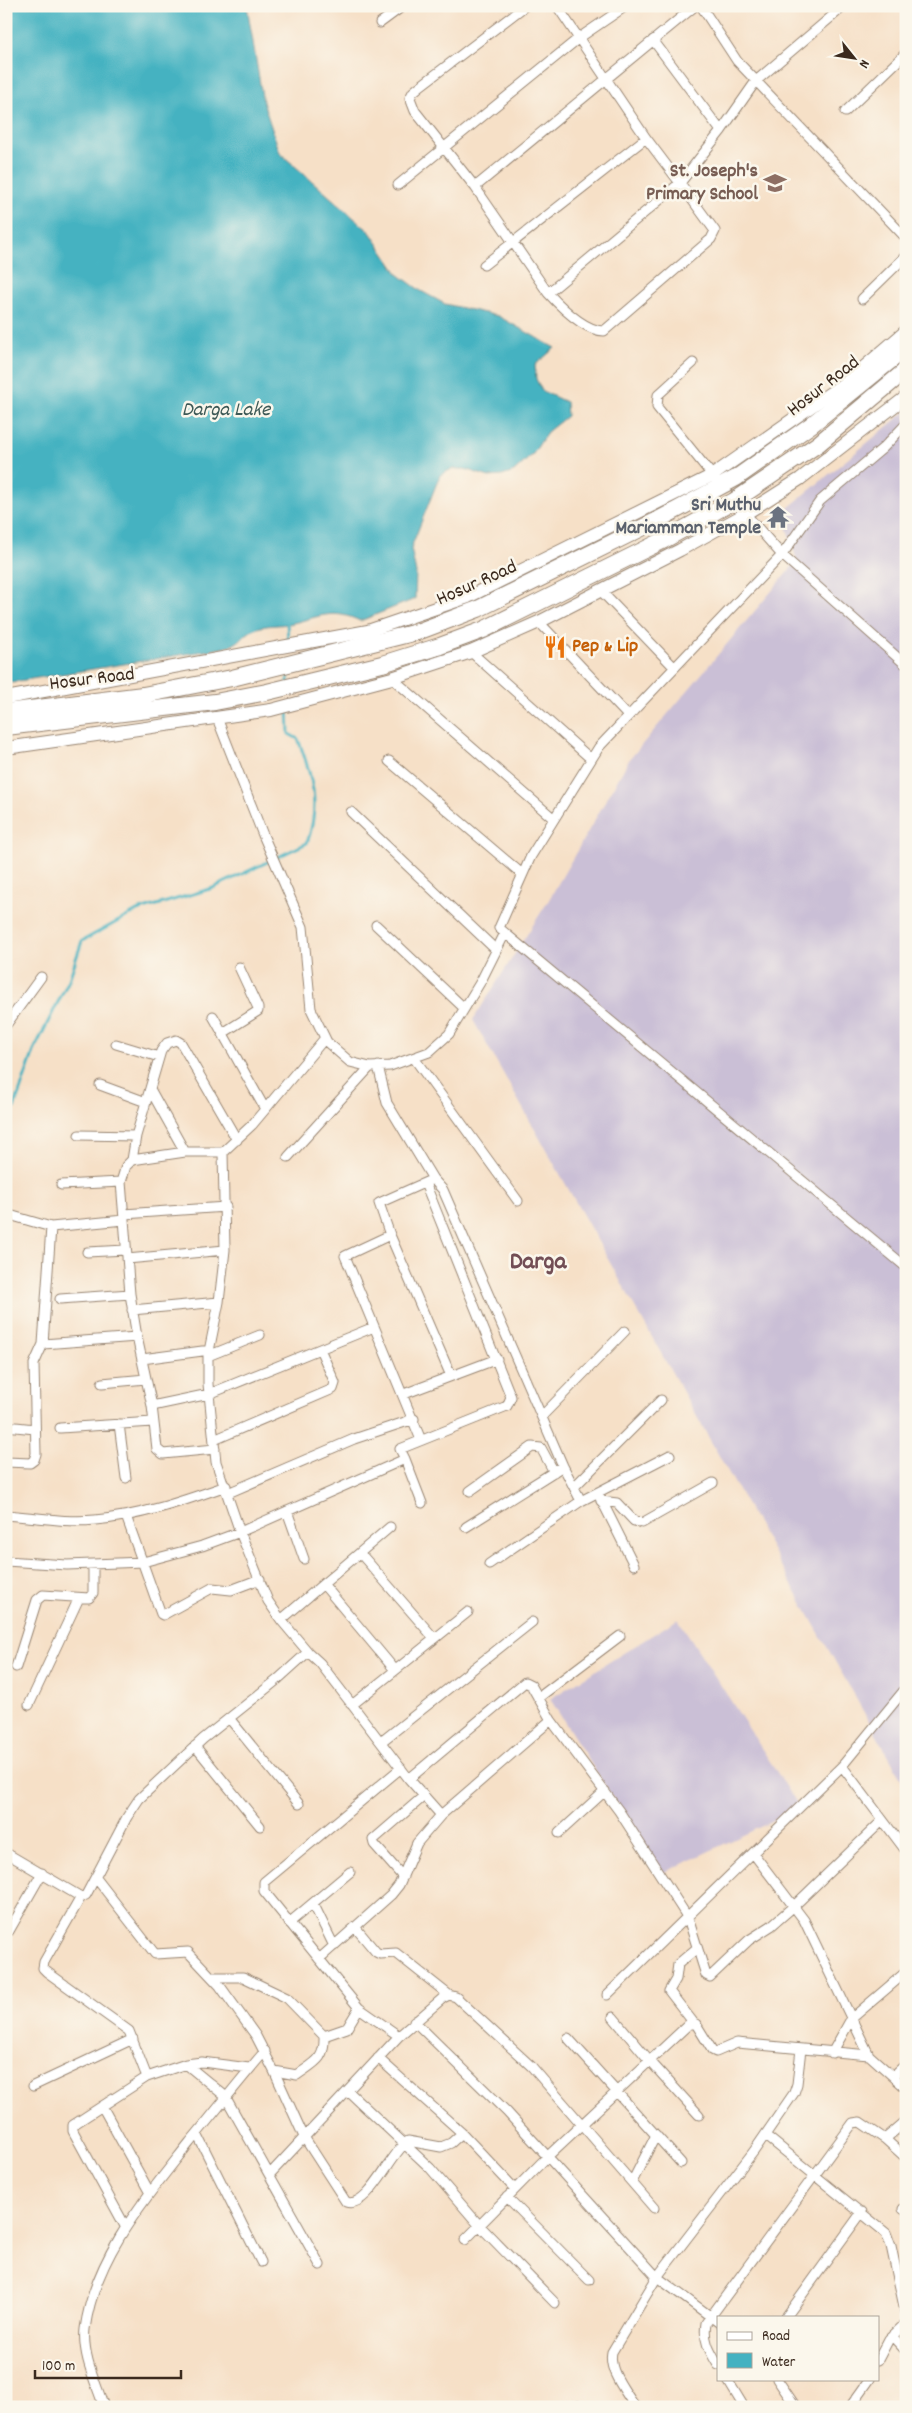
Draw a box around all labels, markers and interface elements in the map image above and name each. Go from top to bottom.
north arrow [830,32,880,82]
text: N [853,56,874,72]
place label: St. Joseph's Primary School [646,158,758,209]
school or university icon: St. Joseph's Primary School [762,170,788,196]
street label: Hosur Road [782,350,866,424]
water label: Darga Lake [182,396,272,426]
place label: Sri Muthu Mariamman Temple [615,492,761,543]
temple icon: Sri Muthu Mariamman Temple [765,504,791,530]
street label: Hosur Road [432,554,522,614]
place label: Pep & Lip [572,633,638,661]
restaurant icon: Pep & Lip [542,634,568,660]
street label: Hosur Road [48,661,136,699]
district label: Darga [510,1245,568,1281]
legend [717,2316,880,2380]
text: Road [762,2326,790,2348]
scale bar [35,2348,181,2380]
text: Water [762,2352,796,2374]
text: 100 m [42,2356,75,2378]

